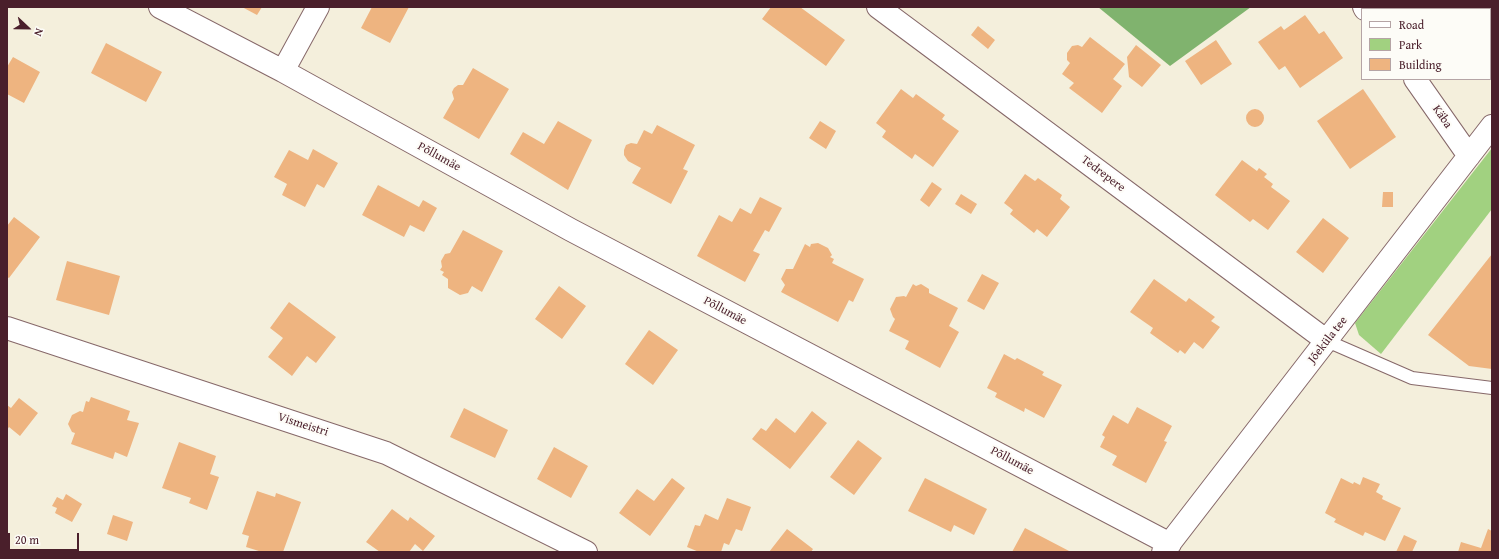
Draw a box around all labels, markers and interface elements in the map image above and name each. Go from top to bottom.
north arrow [8,8,48,48]
legend [1361,8,1491,80]
text: Road [1399,16,1424,33]
text: N [30,26,48,39]
text: Park [1399,36,1422,53]
text: Building [1399,56,1442,73]
street label: Käba [1429,103,1455,131]
street label: Põllumäe [415,139,463,175]
street label: Tedrepere [1078,153,1128,195]
street label: Põllumäe [701,294,749,328]
street label: Jõeküla tee [1305,314,1351,366]
street label: Vismeistri [276,410,330,440]
street label: Põllumäe [988,444,1036,478]
scale bar [10,525,81,551]
text: 20 m [15,531,39,548]

